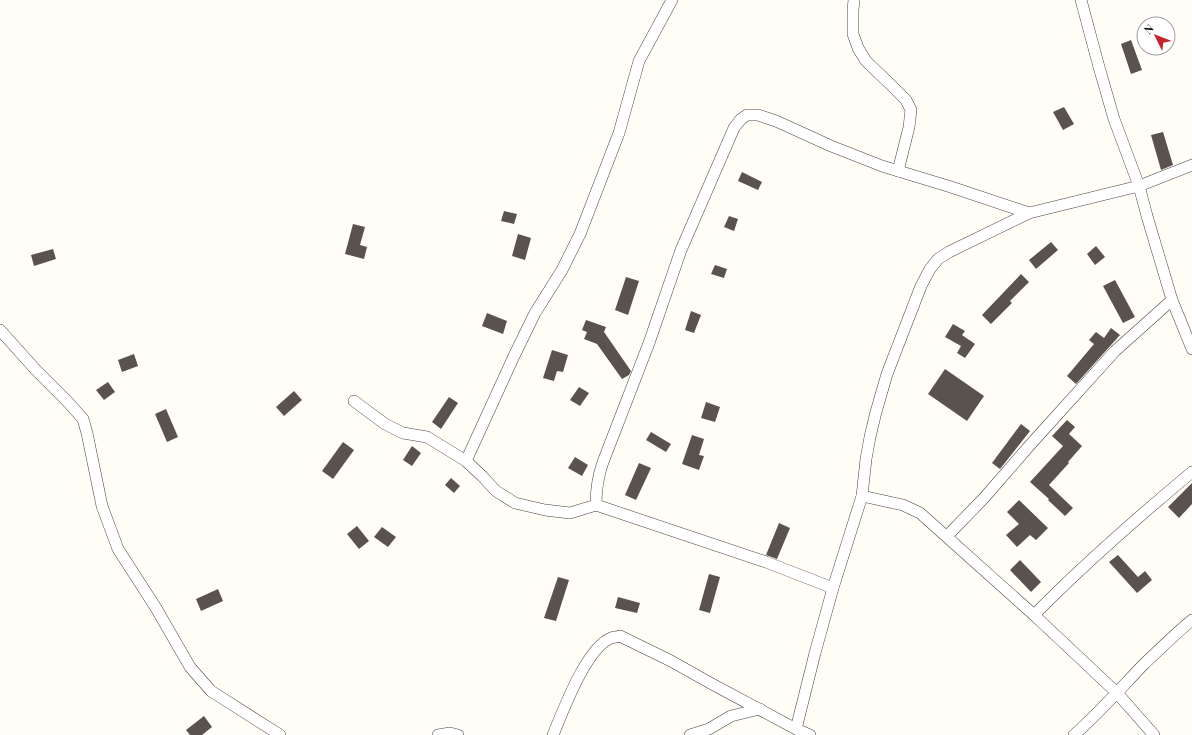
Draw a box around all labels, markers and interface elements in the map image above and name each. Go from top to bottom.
north arrow [1136,16,1176,56]
text: N [1140,21,1157,37]

